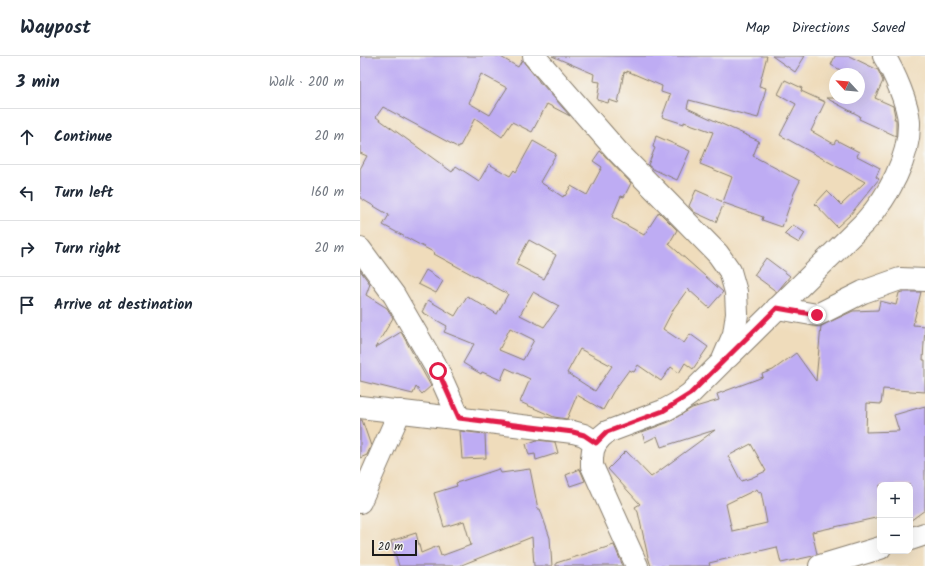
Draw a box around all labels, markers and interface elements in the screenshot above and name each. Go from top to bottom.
text: Waypost [20,13,91,43]
text: Map [745,17,770,39]
text: Directions [792,17,850,39]
text: Saved [872,17,905,39]
north arrow [829,68,865,104]
text: 3 min [16,69,60,96]
text: Walk · 200 m [269,72,344,93]
text: Continue [54,125,112,149]
icon: ahead [16,126,38,148]
text: 20 m [314,126,344,147]
text: Turn left [54,181,114,205]
icon: left [16,182,38,204]
text: 160 m [311,182,344,203]
text: Turn right [54,237,121,261]
icon: right [16,238,38,260]
text: 20 m [314,238,344,259]
text: Arrive at destination [54,293,193,317]
icon: arrive [16,294,38,316]
route end [808,306,826,324]
route start [429,362,447,380]
map controls [877,482,913,554]
button: + [877,482,913,518]
button: − [877,518,913,554]
scale bar [372,538,417,557]
text: 20 m [378,538,403,556]

